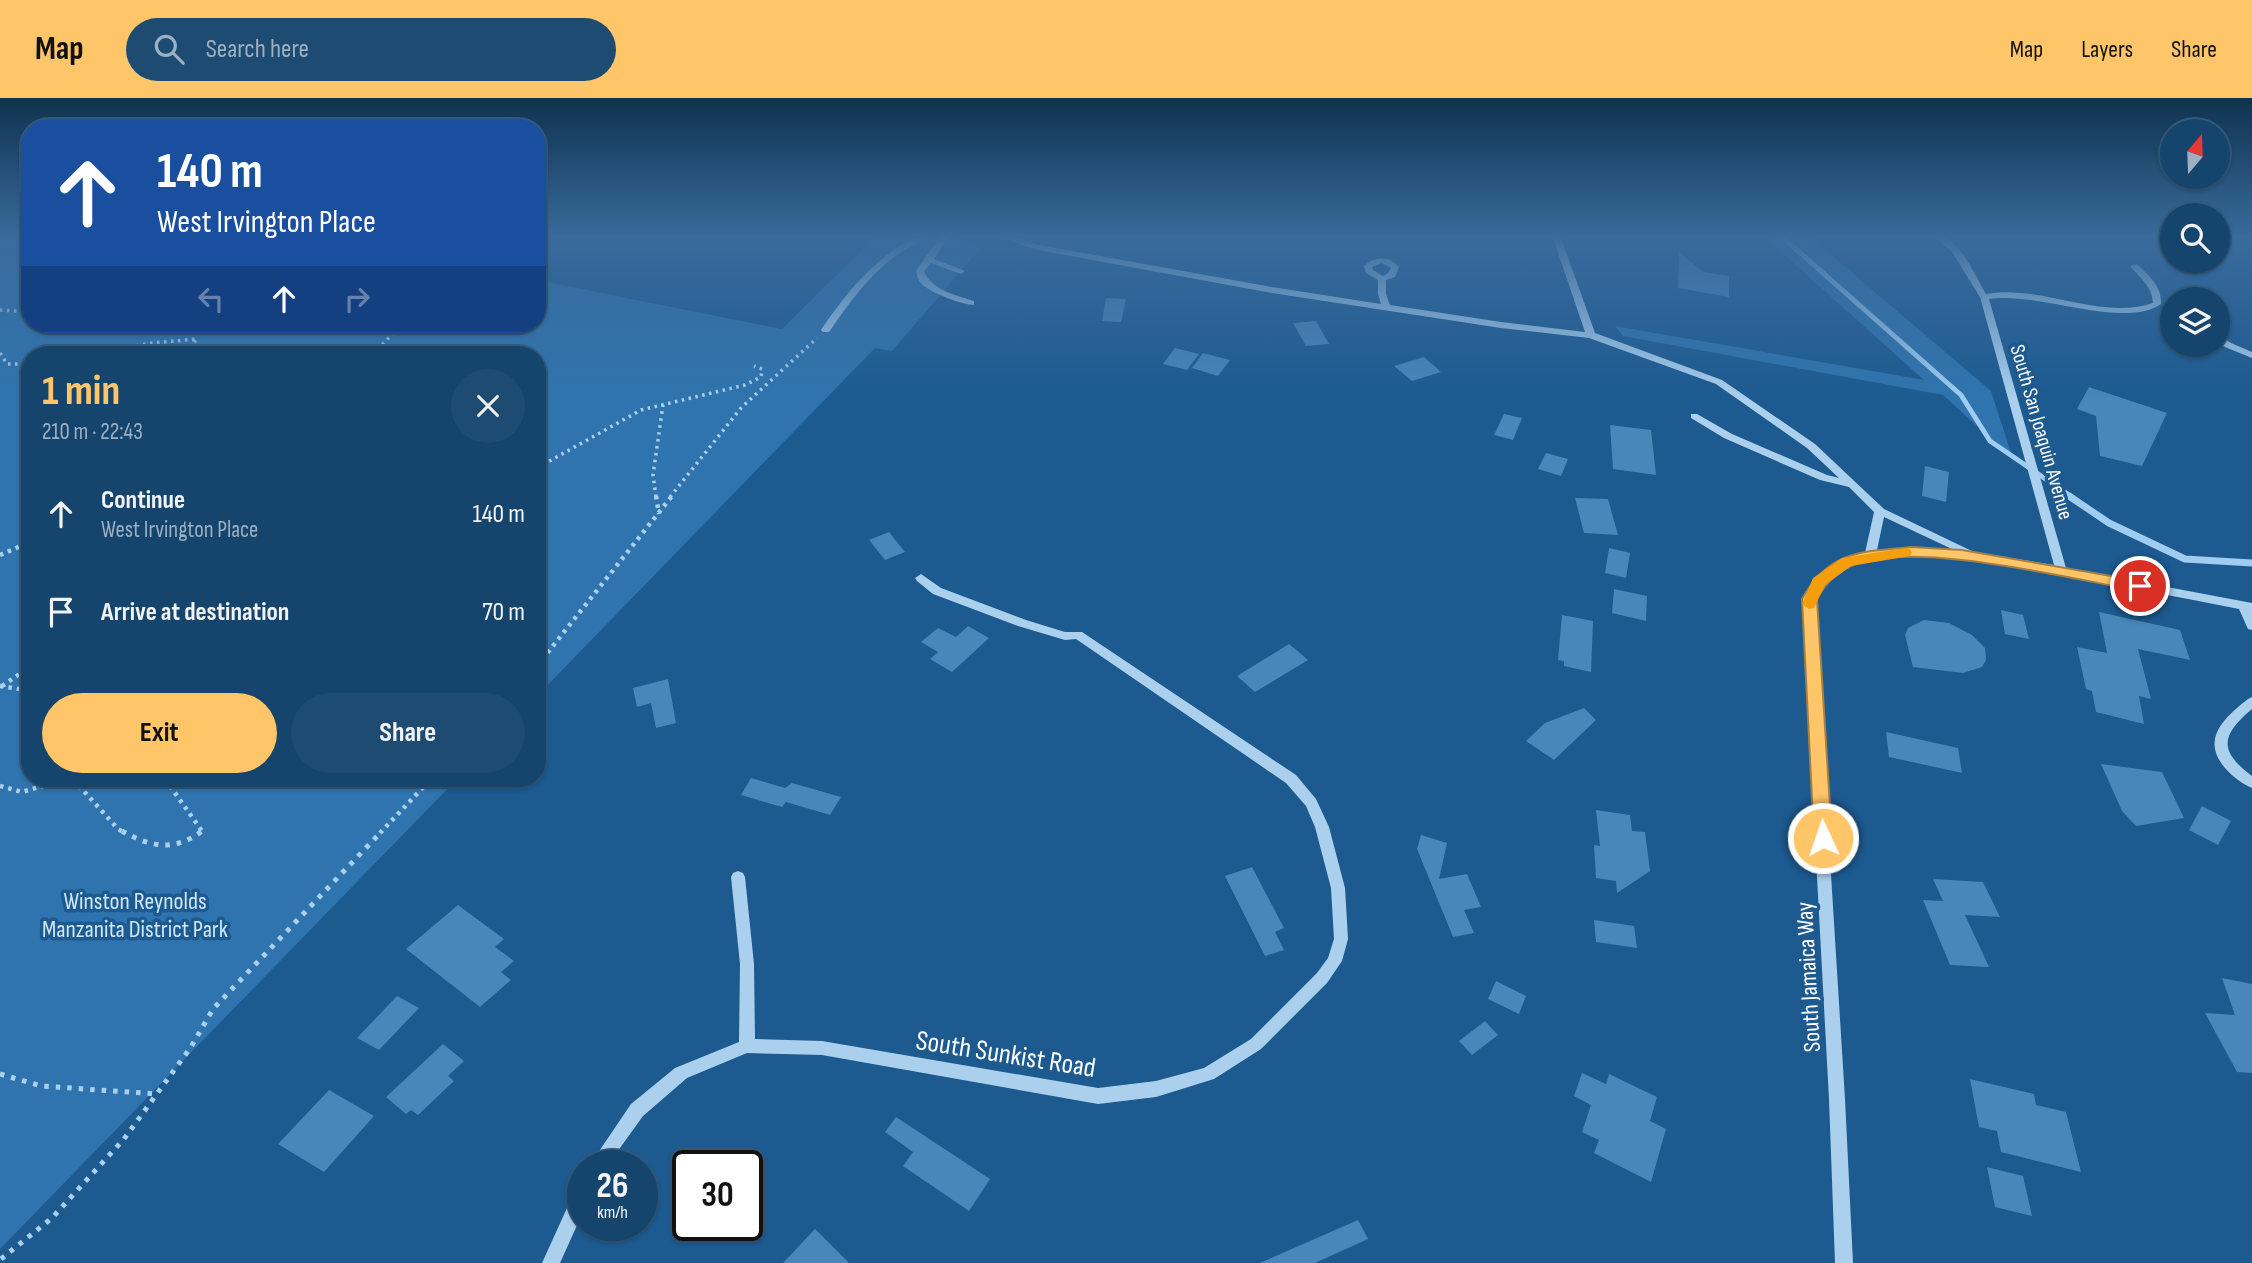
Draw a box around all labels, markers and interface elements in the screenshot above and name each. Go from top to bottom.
search box [126,18,616,81]
text: Map [35,29,84,69]
icon: search [150,30,188,68]
text: Search here [206,34,309,65]
text: Map [2010,35,2043,64]
text: Layers [2081,35,2133,64]
text: Share [2171,35,2217,64]
north arrow [2160,119,2230,189]
map controls [2160,119,2230,357]
text: 140 m [157,143,263,202]
icon: ahead [42,147,133,238]
text: West Irvington Place [157,203,376,242]
button: search [2160,203,2230,273]
icon: left [192,280,230,318]
icon: ahead [265,280,303,318]
icon: right [338,280,376,318]
button: layers [2160,287,2230,357]
street label: South San Joaquin Avenue [2005,342,2078,522]
text: 1 min [42,366,120,417]
button: close [451,369,525,443]
text: 210 m · 22:43 [42,418,143,446]
text: Continue [101,485,185,516]
icon: ahead [42,495,80,533]
text: 140 m [473,499,525,530]
text: West Irvington Place [101,516,258,544]
pin [2110,556,2170,616]
icon: arrive [2121,567,2159,605]
icon: arrive [42,593,80,631]
text: Arrive at destination [101,597,289,628]
text: 70 m [482,597,525,628]
button: Exit [42,693,277,773]
button: Share [291,693,525,773]
position arrow [1786,801,1860,875]
park label: Winston Reynolds Manzanita District Park [42,887,228,944]
street label: South Jamaica Way [1790,901,1827,1053]
street label: South Sunkist Road [914,1024,1098,1085]
speed limit sign: 30 [672,1150,763,1241]
text: 26 [597,1165,628,1208]
text: km/h [597,1202,628,1223]

